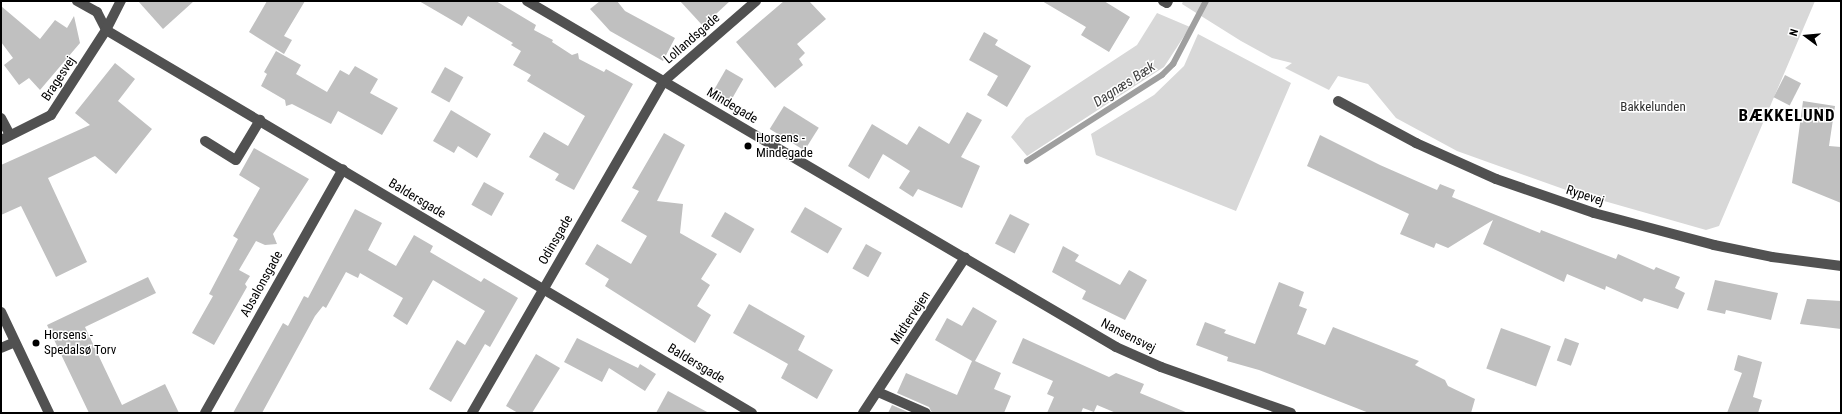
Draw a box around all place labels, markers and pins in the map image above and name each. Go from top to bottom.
place label: Horsens - Mindegade [756,131,813,162]
marker: Horsens - Mindegade [743,141,753,151]
place label: Horsens - Spedalsø Torv [44,328,117,359]
marker: Horsens - Spedalsø Torv [31,338,41,348]

